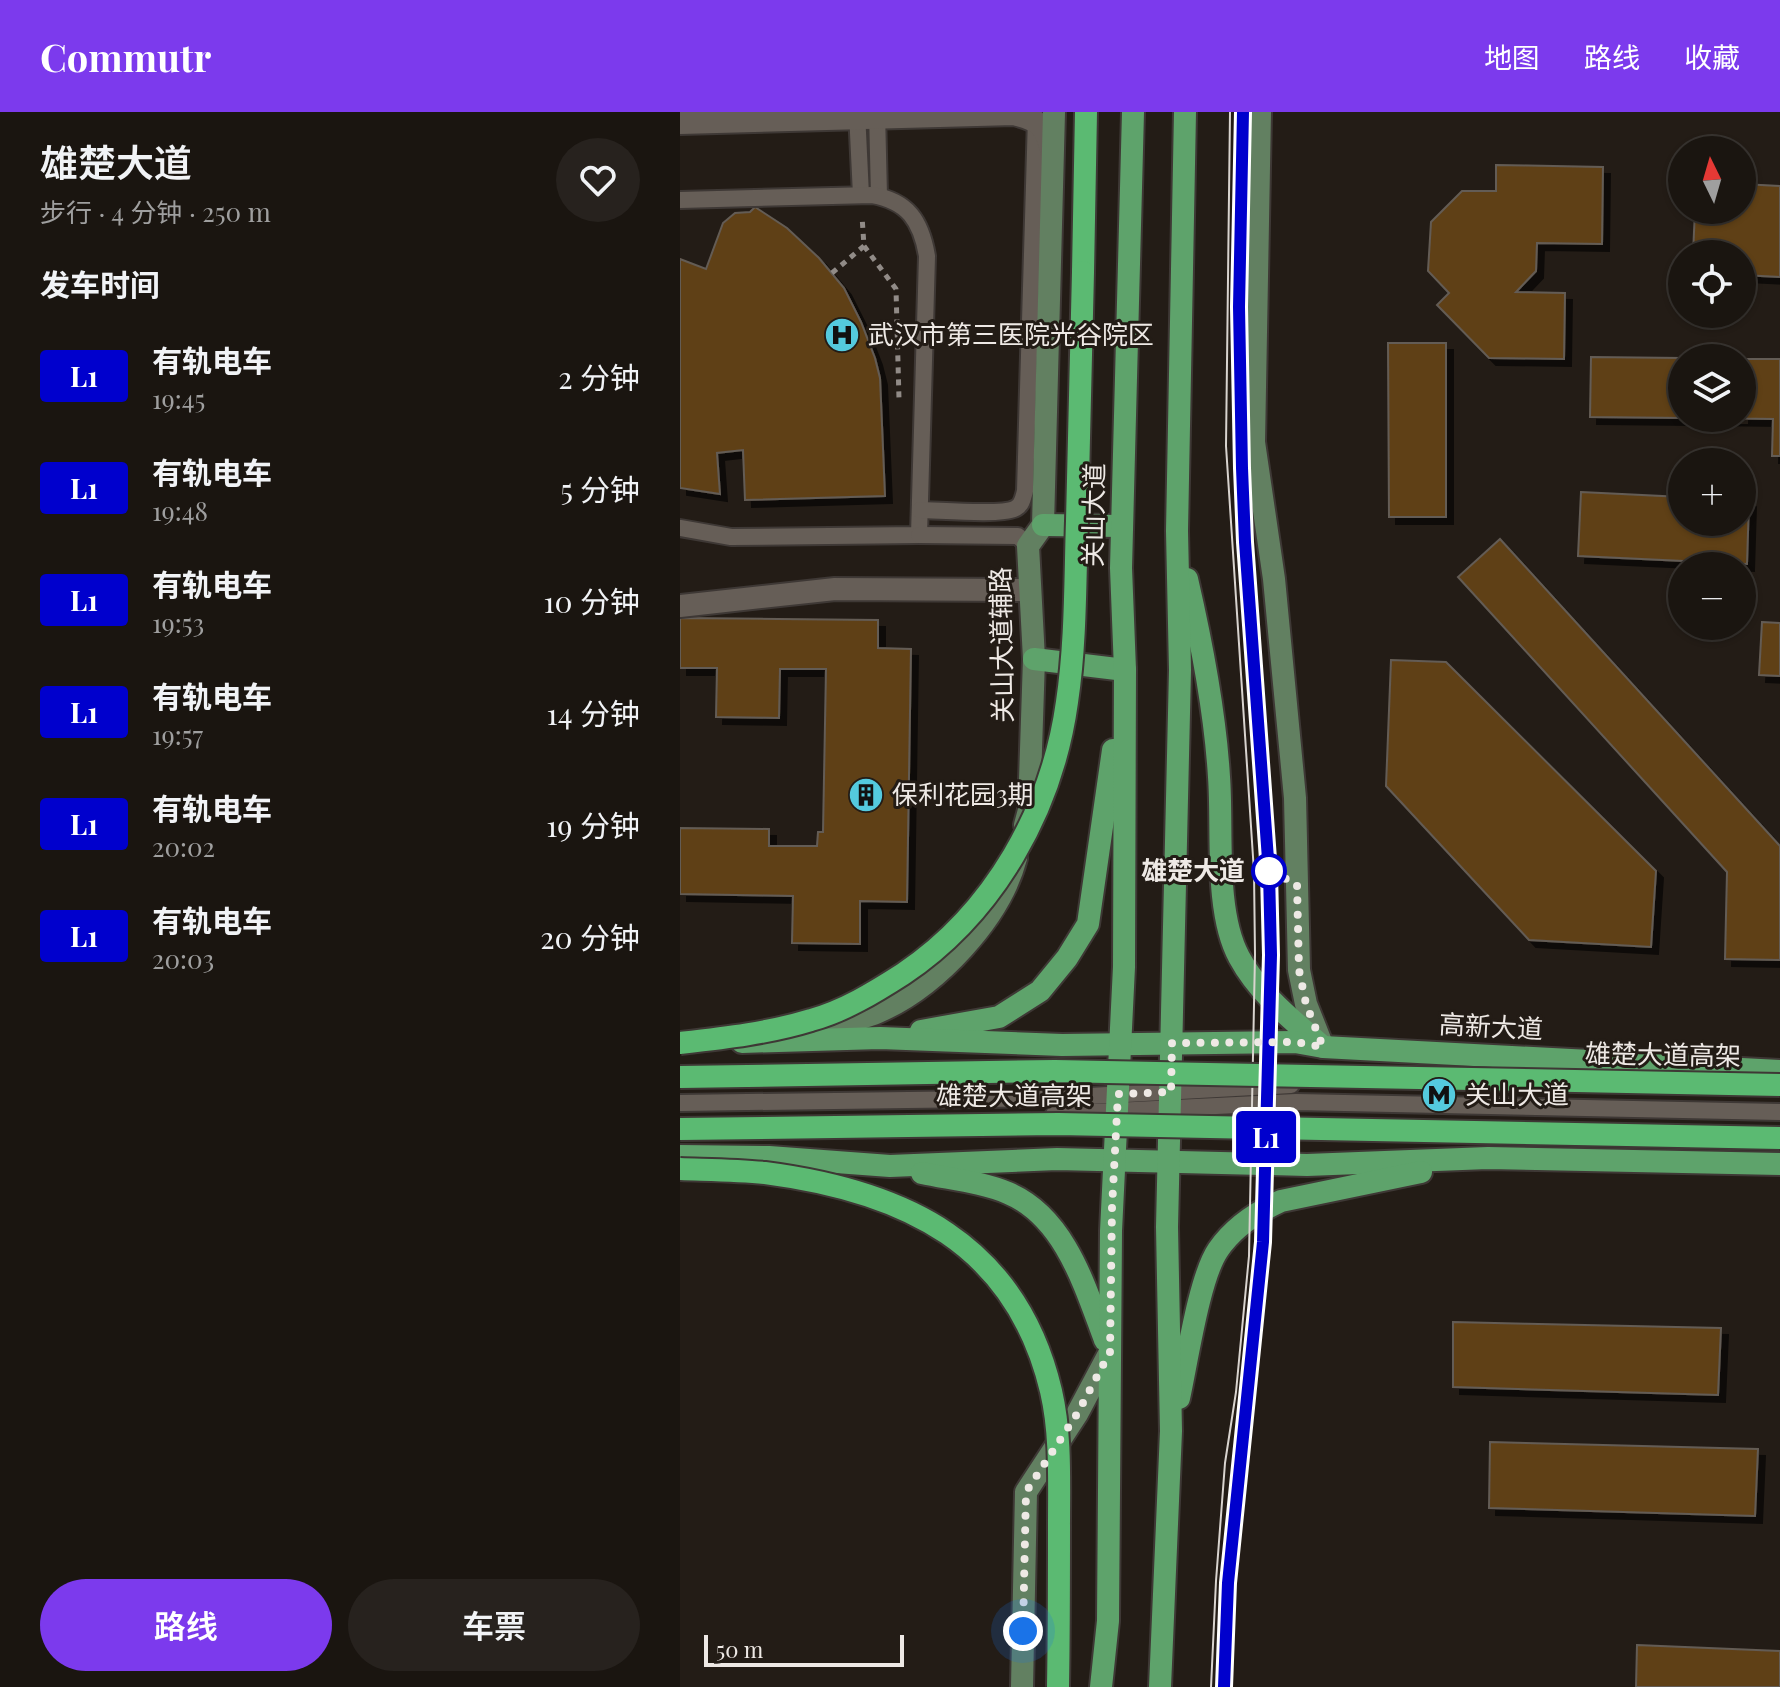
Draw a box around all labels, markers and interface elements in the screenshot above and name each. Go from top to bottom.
text: Commutr [40,31,211,82]
text: 地图 [1484,38,1540,75]
text: 路线 [1584,38,1640,75]
text: 收藏 [1684,38,1740,75]
text: 雄楚大道 [40,136,192,187]
north arrow [1668,136,1756,224]
map controls [1668,136,1756,640]
button: heart [556,138,640,222]
text: 步行 · 4 分钟 · 250 m [40,194,271,229]
button: locate [1668,240,1756,328]
text: 发车时间 [40,264,160,304]
hospital icon: 武汉市第三医院光谷院区 [823,316,861,354]
place label: 武汉市第三医院光谷院区 [868,316,1154,351]
text: 有轨电车 [152,340,272,380]
button: layers [1668,344,1756,432]
text: L1 [70,357,98,394]
text: 2 分钟 [558,357,640,397]
text: 19:45 [152,381,205,416]
button: + [1668,448,1756,536]
text: 有轨电车 [152,452,272,492]
street label: 关山大道 [1074,463,1111,567]
text: L1 [70,469,98,506]
text: 5 分钟 [561,469,640,509]
text: 19:48 [152,493,208,528]
button: − [1668,552,1756,640]
text: 有轨电车 [152,564,272,604]
street label: 关山大道辅路 [982,567,1019,723]
text: L1 [70,581,98,618]
text: 10 分钟 [543,581,640,621]
text: 19:53 [152,605,204,640]
text: 有轨电车 [152,676,272,716]
text: L1 [70,693,98,730]
text: 14 分钟 [547,693,640,733]
text: 19:57 [152,717,203,752]
building icon: 保利花园3期 [847,776,885,814]
place label: 保利花园3期 [892,776,1034,811]
text: 有轨电车 [152,788,272,828]
text: L1 [70,805,98,842]
text: 19 分钟 [546,805,640,845]
text: 20:02 [152,829,215,864]
place label: 雄楚大道 [1141,852,1245,887]
marker: 雄楚大道 [1252,854,1286,888]
text: 有轨电车 [152,900,272,940]
text: L1 [70,917,98,954]
text: 20 分钟 [540,917,640,957]
text: 20:03 [152,941,214,976]
street label: 高新大道 [1438,1005,1544,1046]
street label: 雄楚大道高架 [1585,1035,1741,1072]
metro station icon: 关山大道 [1420,1076,1458,1114]
place label: 关山大道 [1465,1076,1569,1111]
street label: 雄楚大道高架 [936,1077,1092,1112]
line badge: L1 [1230,1111,1302,1163]
text: L1 [1252,1118,1280,1155]
button: 路线 [40,1579,332,1671]
button: 车票 [348,1579,640,1671]
your location [1003,1611,1043,1651]
scale bar [704,1631,904,1667]
text: 50 m [716,1634,763,1664]

